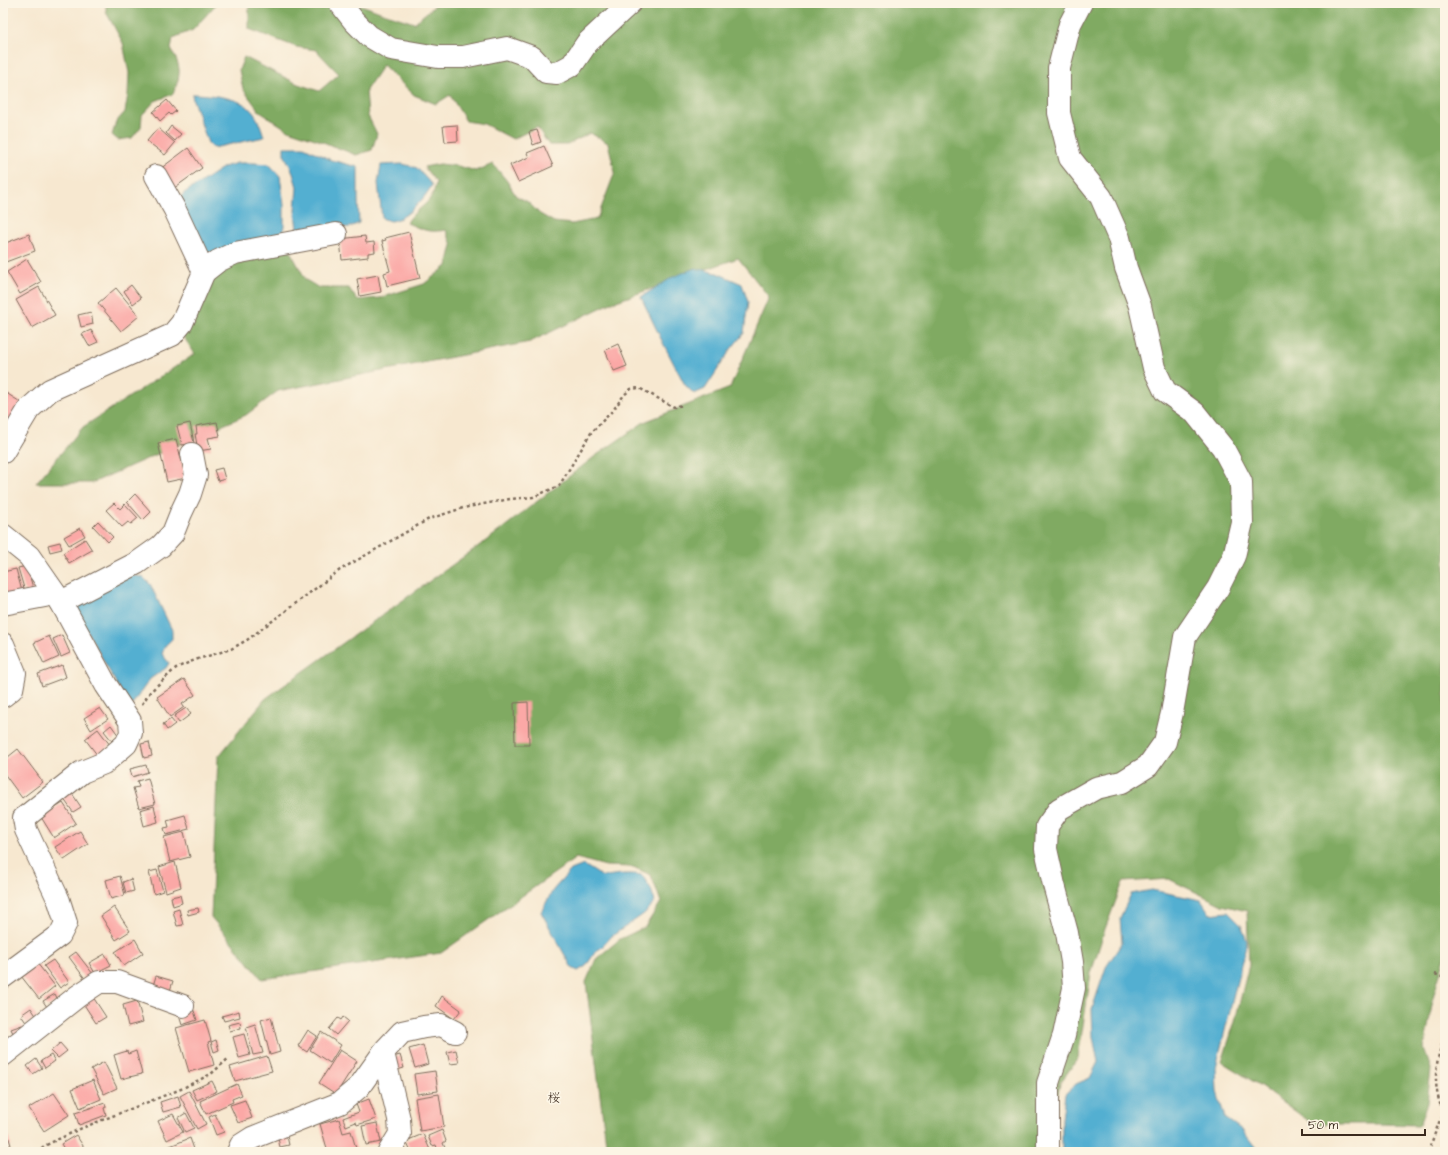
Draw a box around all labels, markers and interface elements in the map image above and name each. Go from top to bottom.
district label: 桜 [547,1089,561,1107]
scale bar [1302,1111,1425,1137]
text: 50 m [1308,1117,1339,1134]

